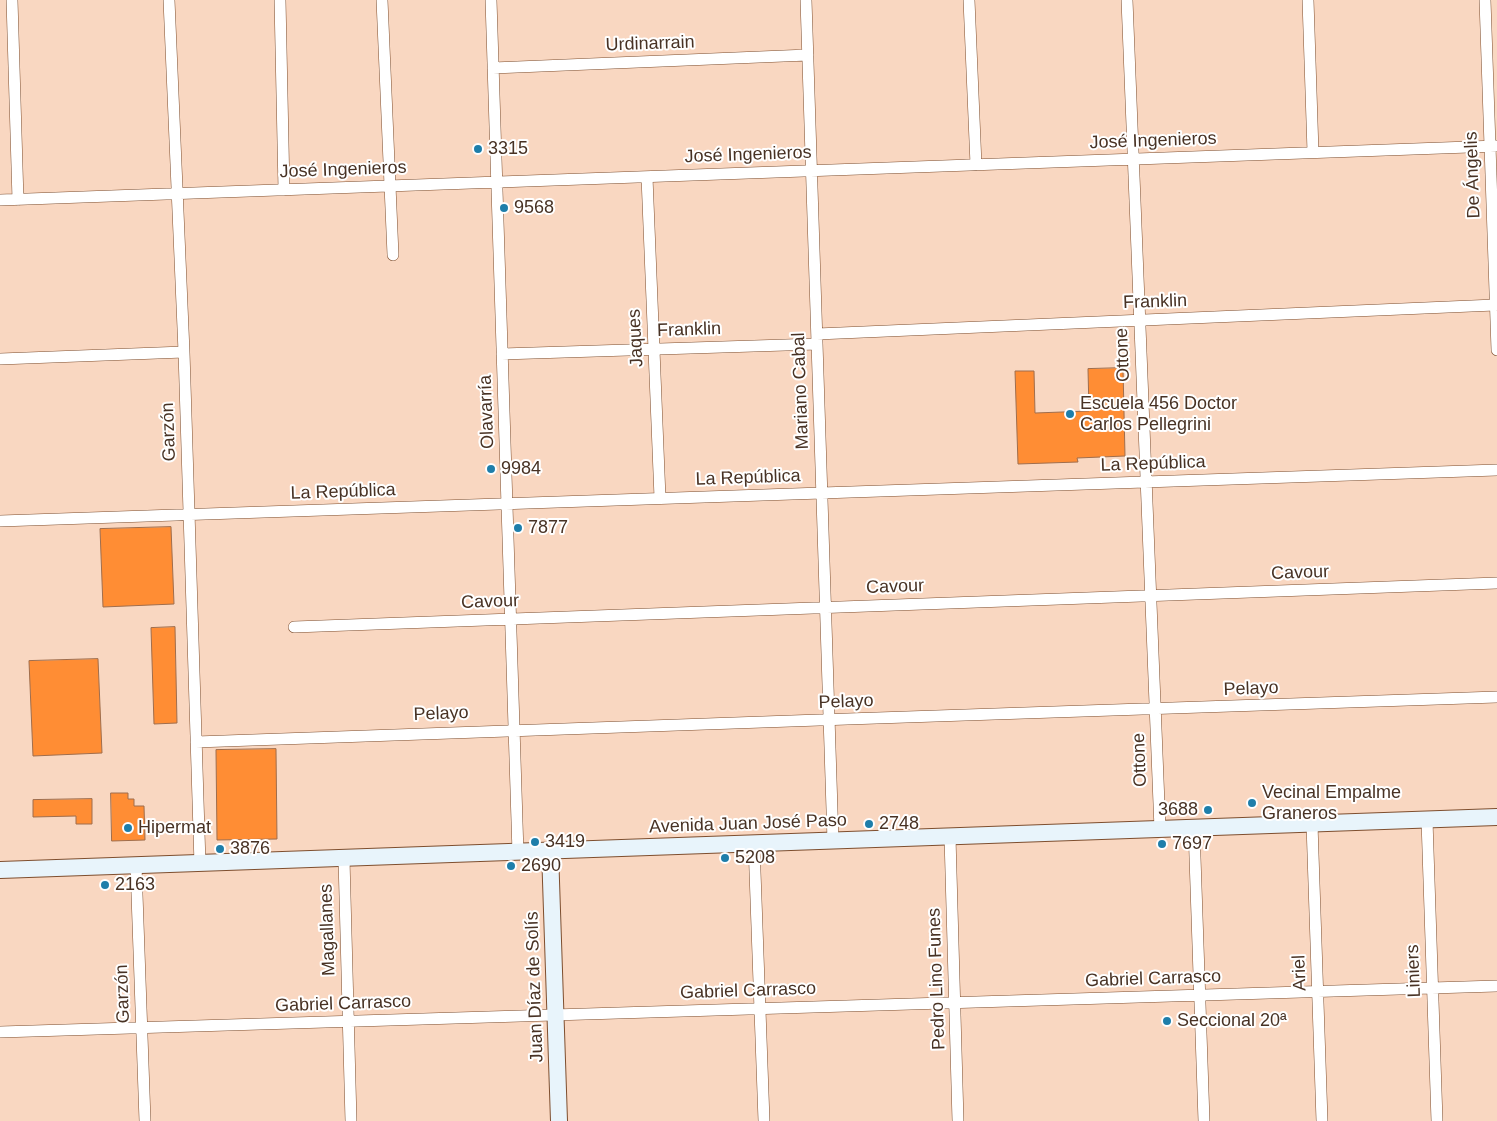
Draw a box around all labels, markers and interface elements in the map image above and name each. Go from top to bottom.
street label: Urdinarrain [605,32,695,56]
street label: José Ingenieros [1089,128,1217,154]
street label: De Ángelis [1461,131,1485,219]
place label: 3315 [488,138,528,160]
street label: José Ingenieros [684,142,812,168]
marker: 3315 [472,143,484,155]
street label: José Ingenieros [279,157,407,183]
place label: 9568 [514,197,554,219]
marker: 9568 [498,202,510,214]
street label: Franklin [1123,290,1187,314]
street label: Jaques [624,308,648,368]
street label: Franklin [657,318,721,342]
street label: Ottone [1111,328,1135,382]
street label: Mariano Cabal [788,332,814,450]
street label: Olavarría [475,375,499,449]
place label: Escuela 456 Doctor Carlos Pellegrini [1080,393,1237,436]
street label: Garzón [157,402,181,462]
marker: Escuela 456 Doctor Carlos Pellegrini [1064,408,1076,420]
street label: La República [1100,451,1206,477]
place label: 9984 [501,458,541,480]
marker: 9984 [485,463,497,475]
street label: La República [695,465,801,491]
street label: La República [290,479,396,505]
place label: 7877 [528,517,568,539]
marker: 7877 [512,522,524,534]
street label: Cavour [1271,561,1329,585]
street label: Cavour [866,575,924,599]
street label: Cavour [461,590,519,614]
street label: Pelayo [1223,677,1279,701]
street label: Pelayo [818,690,874,714]
street label: Pelayo [413,702,469,726]
street label: Ottone [1128,733,1152,787]
place label: Vecinal Empalme Graneros [1262,782,1401,824]
marker: Vecinal Empalme Graneros [1246,797,1258,809]
place label: 3688 [1158,799,1198,821]
marker: 3688 [1202,804,1214,816]
street label: Avenida Juan José Paso [649,810,847,838]
place label: 2748 [879,813,919,835]
place label: Hipermat [138,817,211,839]
marker: 2748 [863,818,875,830]
marker: Hipermat [122,822,134,834]
place label: 3419 [545,831,585,853]
place label: 7697 [1172,833,1212,855]
marker: 3419 [529,836,541,848]
place label: 3876 [230,838,270,860]
marker: 7697 [1156,838,1168,850]
marker: 3876 [214,843,226,855]
place label: 5208 [735,847,775,869]
marker: 5208 [719,852,731,864]
place label: 2690 [521,855,561,877]
marker: 2690 [505,860,517,872]
place label: 2163 [115,874,155,896]
marker: 2163 [99,879,111,891]
street label: Magallanes [316,884,340,976]
street label: Pedro Lino Funes [924,908,950,1050]
street label: Juan Díaz de Solís [522,911,548,1063]
street label: Liniers [1402,944,1426,998]
street label: Ariel [1289,955,1311,991]
street label: Garzón [111,964,135,1024]
street label: Gabriel Carrasco [1085,966,1221,992]
street label: Gabriel Carrasco [680,978,816,1004]
street label: Gabriel Carrasco [275,991,411,1017]
place label: Seccional 20ª [1177,1010,1287,1032]
marker: Seccional 20ª [1161,1015,1173,1027]

